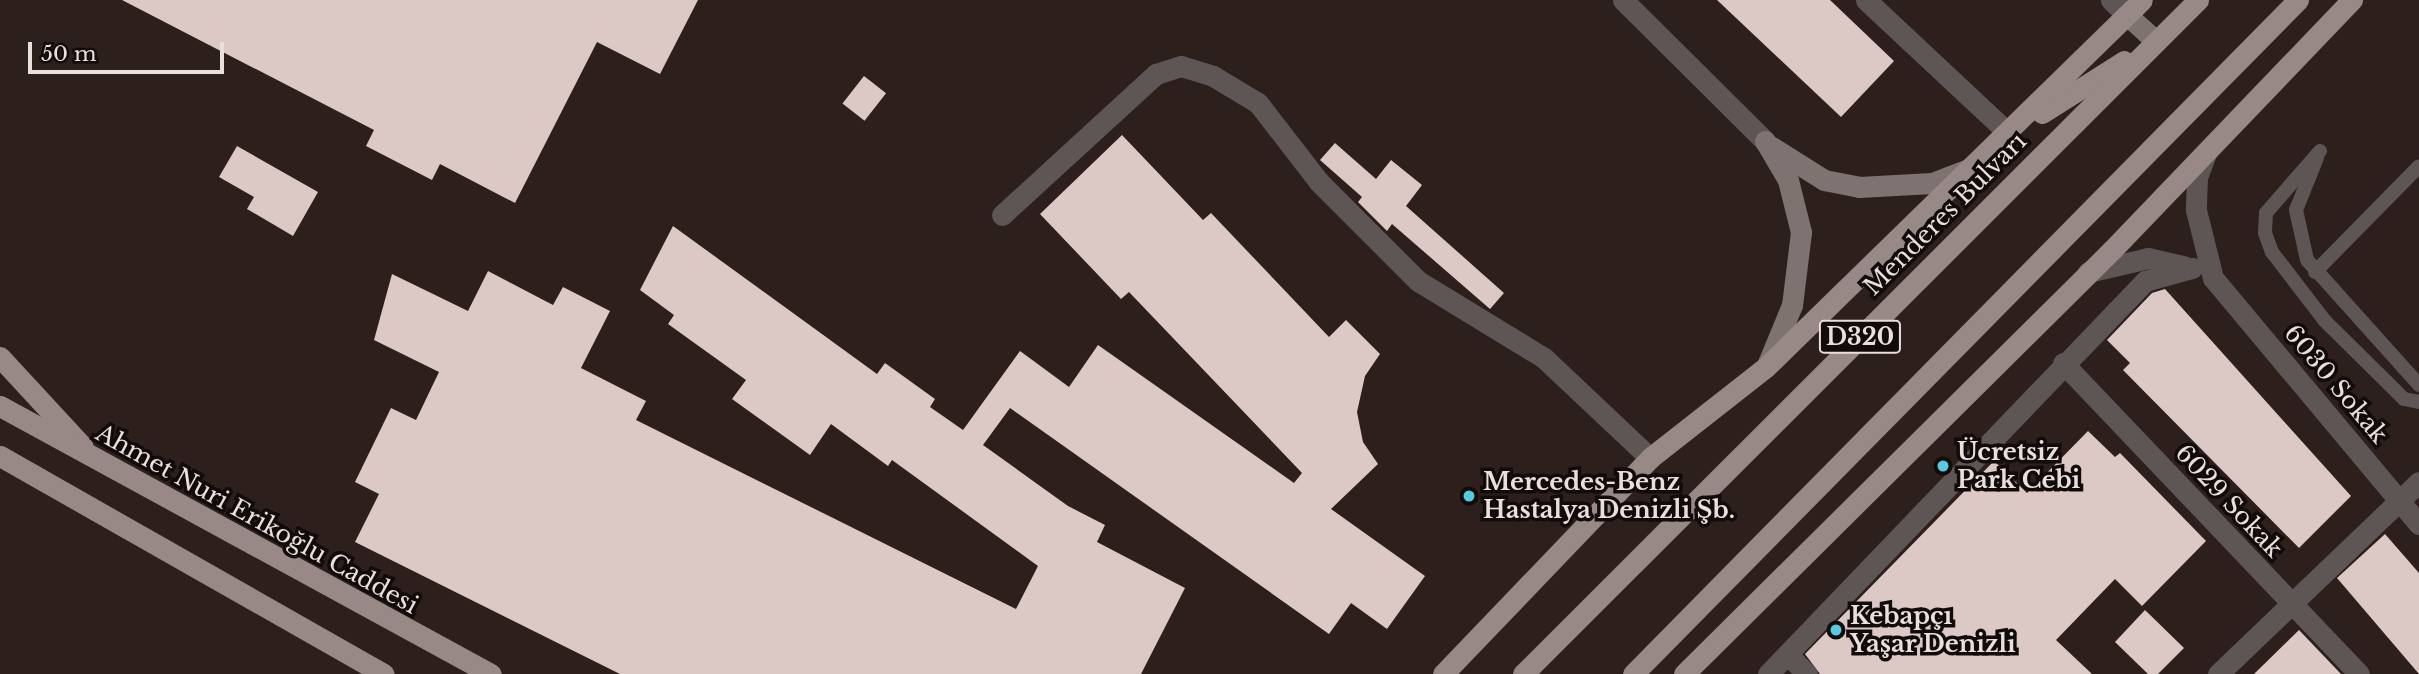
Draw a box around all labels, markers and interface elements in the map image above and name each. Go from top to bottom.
scale bar [32,28,228,72]
text: 50 m [41,41,96,67]
street label: Menderes Bulvarı [1858,127,2032,301]
road number: D320 [1818,318,1902,356]
street label: 6030 Sokak [2278,319,2394,449]
street label: Ahmet Nuri Erikoğlu Caddesi [91,418,423,620]
place label: Ücretsiz Park Cebi [1957,438,2081,494]
street label: 6029 Sokak [2169,439,2289,563]
marker: Ücretsiz Park Cebi [1935,458,1951,474]
place label: Mercedes-Benz Hastalya Denizli Şb. [1483,468,1735,524]
marker: Mercedes-Benz Hastalya Denizli Şb. [1461,488,1477,504]
place label: Kebapçı Yaşar Denizli [1850,602,2016,658]
marker: Kebapçı Yaşar Denizli [1828,622,1844,638]

